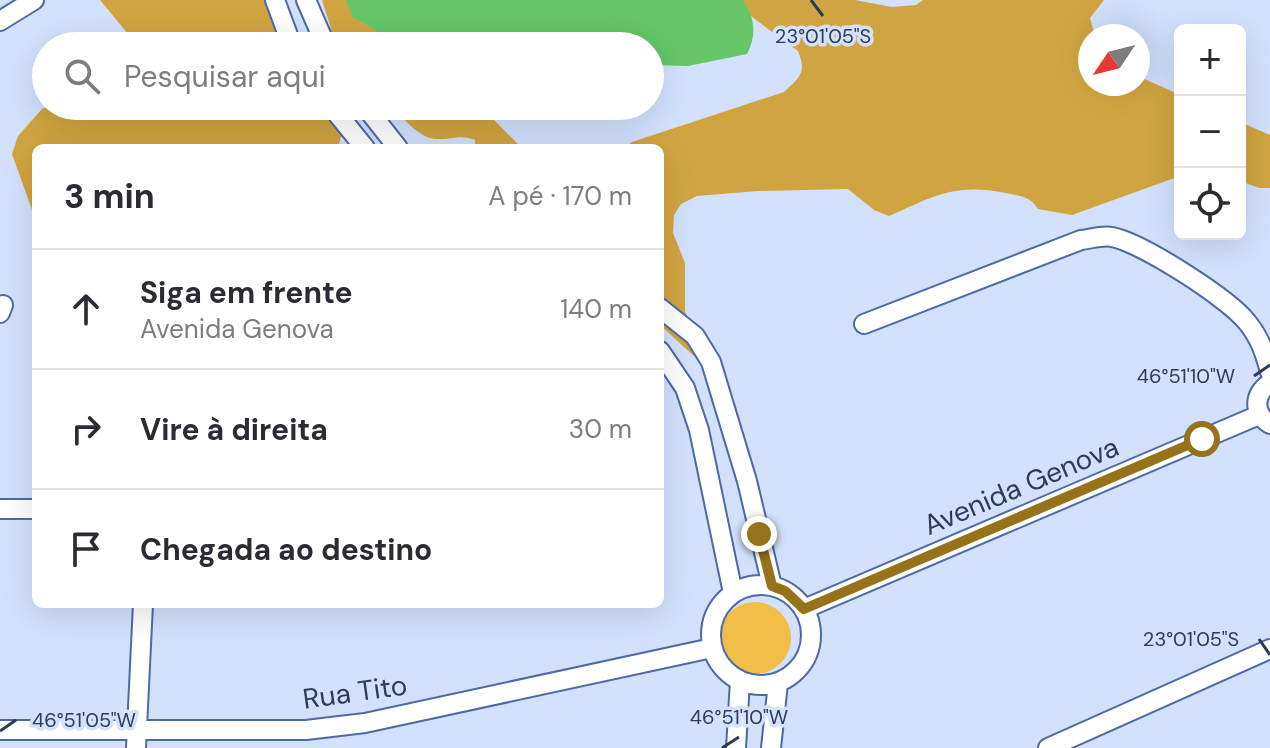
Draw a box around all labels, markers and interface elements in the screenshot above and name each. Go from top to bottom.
text: 23°01'05"S [775,23,871,49]
north arrow [1078,24,1150,96]
map controls [1174,24,1246,240]
button: + [1174,24,1246,96]
search box [32,32,664,120]
icon: search [60,54,104,98]
text: Pesquisar aqui [124,57,326,96]
button: − [1174,96,1246,168]
button: locate [1174,168,1246,240]
text: 3 min [64,174,155,219]
text: A pé · 170 m [488,179,632,213]
text: Siga em frente [140,273,353,312]
icon: ahead [64,287,108,331]
text: 140 m [560,292,632,326]
text: Avenida Genova [140,312,334,346]
text: 46°51'10"W [1137,363,1235,389]
icon: right [64,407,108,451]
text: Vire à direita [140,410,328,449]
text: 30 m [569,412,632,446]
route start [1184,421,1220,457]
street label: Avenida Genova [918,428,1124,544]
route end [741,516,777,552]
icon: arrive [64,527,108,571]
text: Chegada ao destino [140,530,432,569]
text: 23°01'05"S [1143,626,1239,652]
street label: Rua Tito [300,666,410,718]
text: 46°51'10"W [690,704,788,730]
text: 46°51'05"W [32,707,136,733]

